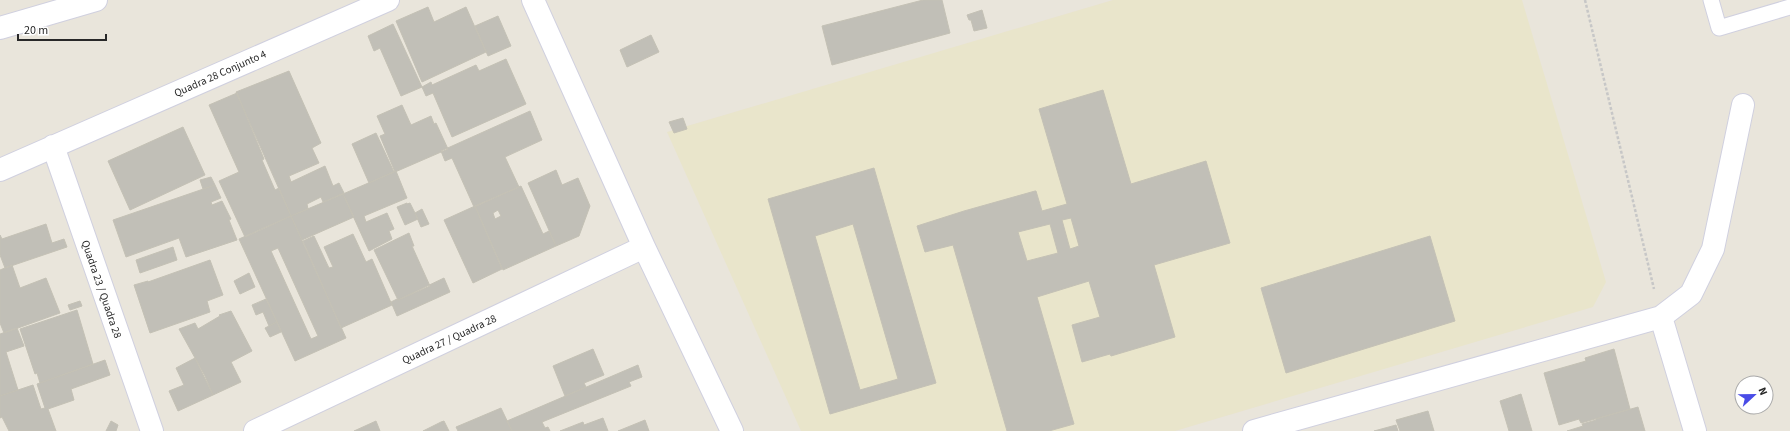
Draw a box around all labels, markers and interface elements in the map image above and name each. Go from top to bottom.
scale bar [18,16,106,42]
text: 20 m [24,22,48,39]
street label: Quadra 28 Conjunto 4 [172,46,269,101]
street label: Quadra 23 / Quadra 28 [78,238,125,341]
street label: Quadra 27 / Quadra 28 [400,311,499,368]
north arrow [1734,375,1774,415]
text: N [1754,385,1771,398]

